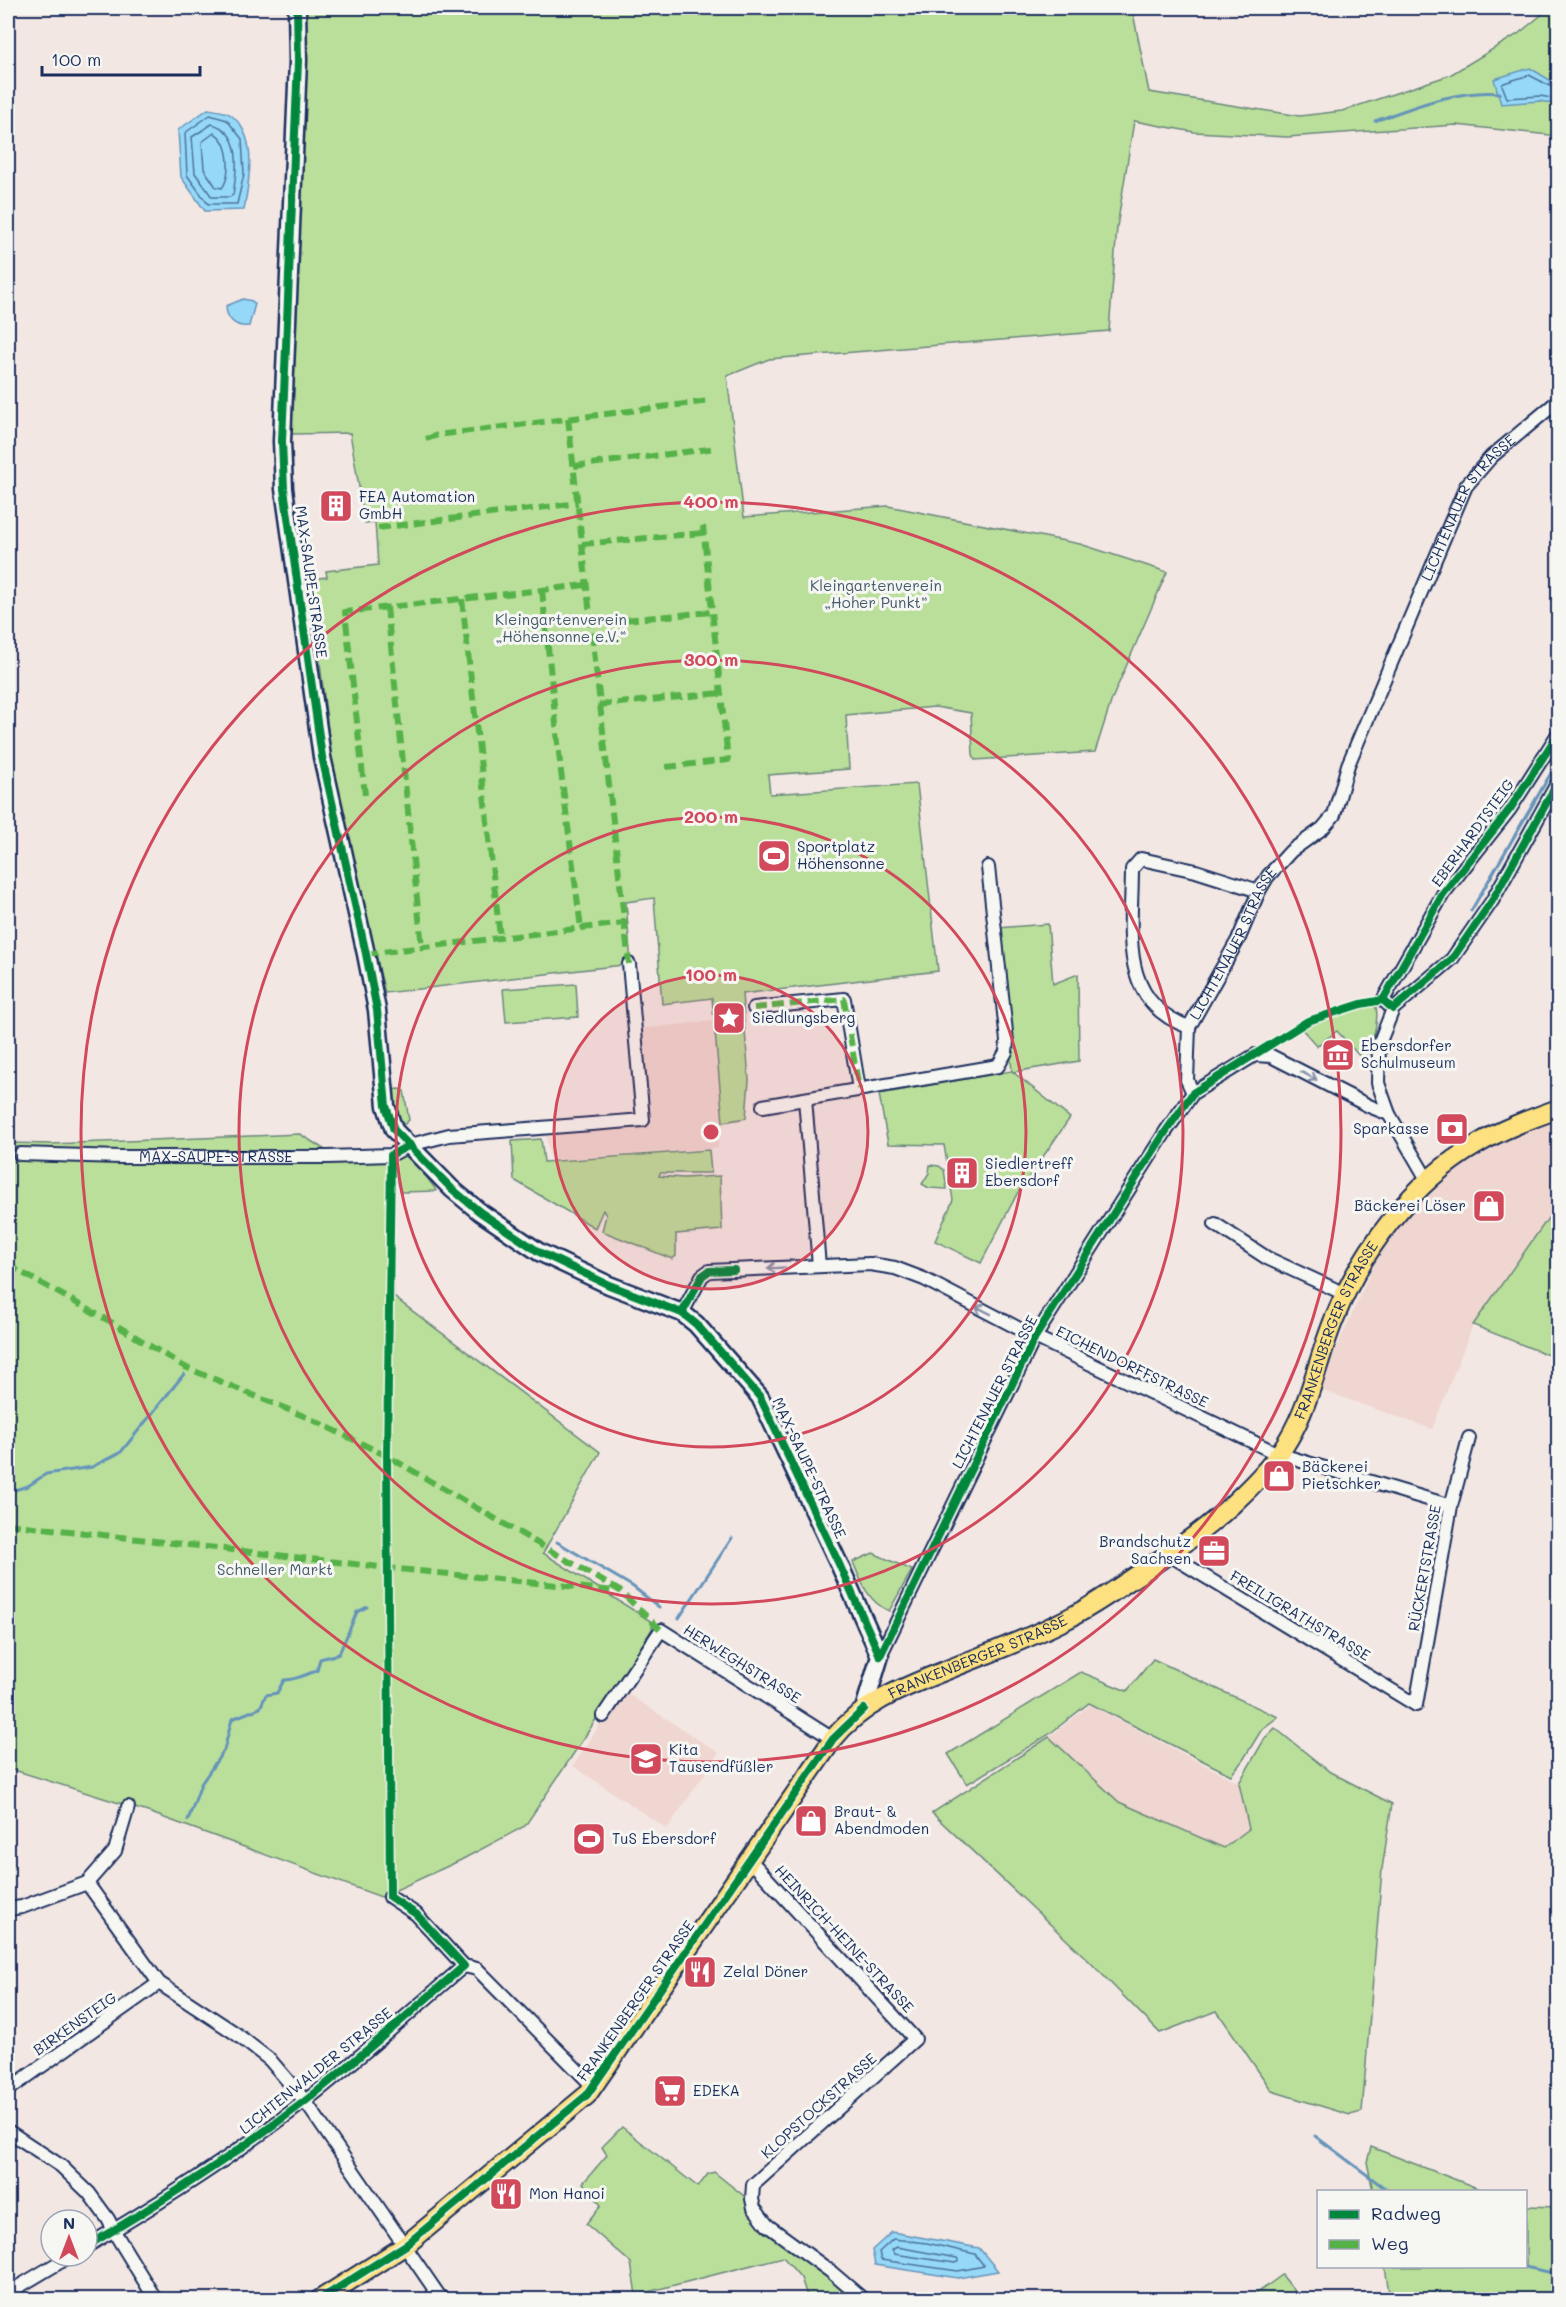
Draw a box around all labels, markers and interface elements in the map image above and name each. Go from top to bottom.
scale bar [42,39,200,77]
text: 100 m [51,47,101,71]
street label: LICHTENAUER STRASSE [1416,430,1520,584]
place label: FEA Automation GmbH [359,486,475,523]
building icon: FEA Automation GmbH [318,488,354,524]
text: 400 m [683,489,739,513]
street label: MAX-SAUPE-STRASSE [291,504,333,660]
park label: Kleingartenverein „Hoher Punkt“ [810,575,942,612]
park label: Kleingartenverein „Höhensonne e.V.“ [495,609,627,646]
text: 300 m [684,647,738,671]
street label: EBERHARDTSTEIG [1426,775,1518,890]
text: 200 m [684,804,738,828]
place label: Sportplatz Höhensonne [797,836,885,873]
sports icon: Sportplatz Höhensonne [756,838,792,874]
street label: LICHTENAUER STRASSE [1184,862,1281,1023]
text: 100 m [685,962,737,986]
place icon: Siedlungsberg [711,1000,747,1036]
place label: Siedlungsberg [752,1007,855,1027]
place label: Ebersdorfer Schulmuseum [1361,1035,1456,1072]
museum icon: Ebersdorfer Schulmuseum [1320,1037,1356,1073]
one-way arrow [1300,1070,1317,1082]
bank icon: Sparkasse [1434,1111,1470,1147]
place label: Sparkasse [1353,1118,1429,1138]
centre of rings [701,1122,721,1142]
street label: MAX-SAUPE-STRASSE [139,1146,293,1166]
place label: Siedlertreff Ebersdorf [985,1153,1074,1190]
building icon: Siedlertreff Ebersdorf [944,1155,980,1191]
shop icon: Bäckerei Löser [1471,1188,1507,1224]
place label: Bäckerei Löser [1354,1195,1466,1215]
street label: FRANKENBERGER STRASSE [1289,1236,1382,1422]
one-way arrow [767,1263,787,1274]
one-way arrow [975,1304,993,1315]
street label: LICHTENAUER STRASSE [947,1311,1042,1472]
street label: EICHENDORFFSTRASSE [1053,1320,1212,1412]
street label: MAX-SAUPE-STRASSE [768,1394,852,1542]
place label: Bäckerei Pietschker [1302,1456,1381,1493]
shop icon: Bäckerei Pietschker [1261,1458,1297,1494]
street label: RÜCKERTSTRASSE [1403,1503,1445,1633]
place label: Brandschutz Sachsen [1099,1531,1191,1568]
office icon: Brandschutz Sachsen [1196,1533,1232,1569]
park label: Schneller Markt [217,1559,333,1579]
street label: FREILIGRATHSTRASSE [1227,1565,1375,1665]
street label: FRANKENBERGER STRASSE [884,1609,1071,1703]
street label: HERWEGHSTRASSE [680,1619,805,1708]
place label: Kita Tausendfüßler [669,1739,773,1776]
school or university icon: Kita Tausendfüßler [628,1741,664,1777]
place label: Braut- & Abendmoden [834,1801,929,1838]
shop icon: Braut- & Abendmoden [793,1803,829,1839]
sports icon: TuS Ebersdorf [571,1821,607,1857]
place label: TuS Ebersdorf [612,1828,717,1848]
street label: HEINRICH-HEINE-STRASSE [771,1860,919,2017]
street label: FRANKENBERGER STRASSE [572,1916,699,2085]
restaurant icon: Zelal Döner [682,1954,718,1990]
place label: Zelal Döner [723,1961,808,1981]
street label: BIRKENSTEIG [29,1987,120,2059]
street label: LICHTENWALDER STRASSE [235,2002,396,2138]
street label: KLOPSTOCKSTRASSE [756,2048,881,2162]
supermarket icon: EDEKA [652,2073,688,2109]
place label: EDEKA [693,2080,740,2100]
restaurant icon: Mon Hanoi [488,2176,524,2212]
place label: Mon Hanoi [529,2183,605,2203]
legend [1317,2190,1527,2268]
text: Radweg [1371,2201,1441,2225]
north arrow [39,2208,99,2268]
text: N [63,2212,75,2233]
text: Weg [1371,2231,1408,2255]

